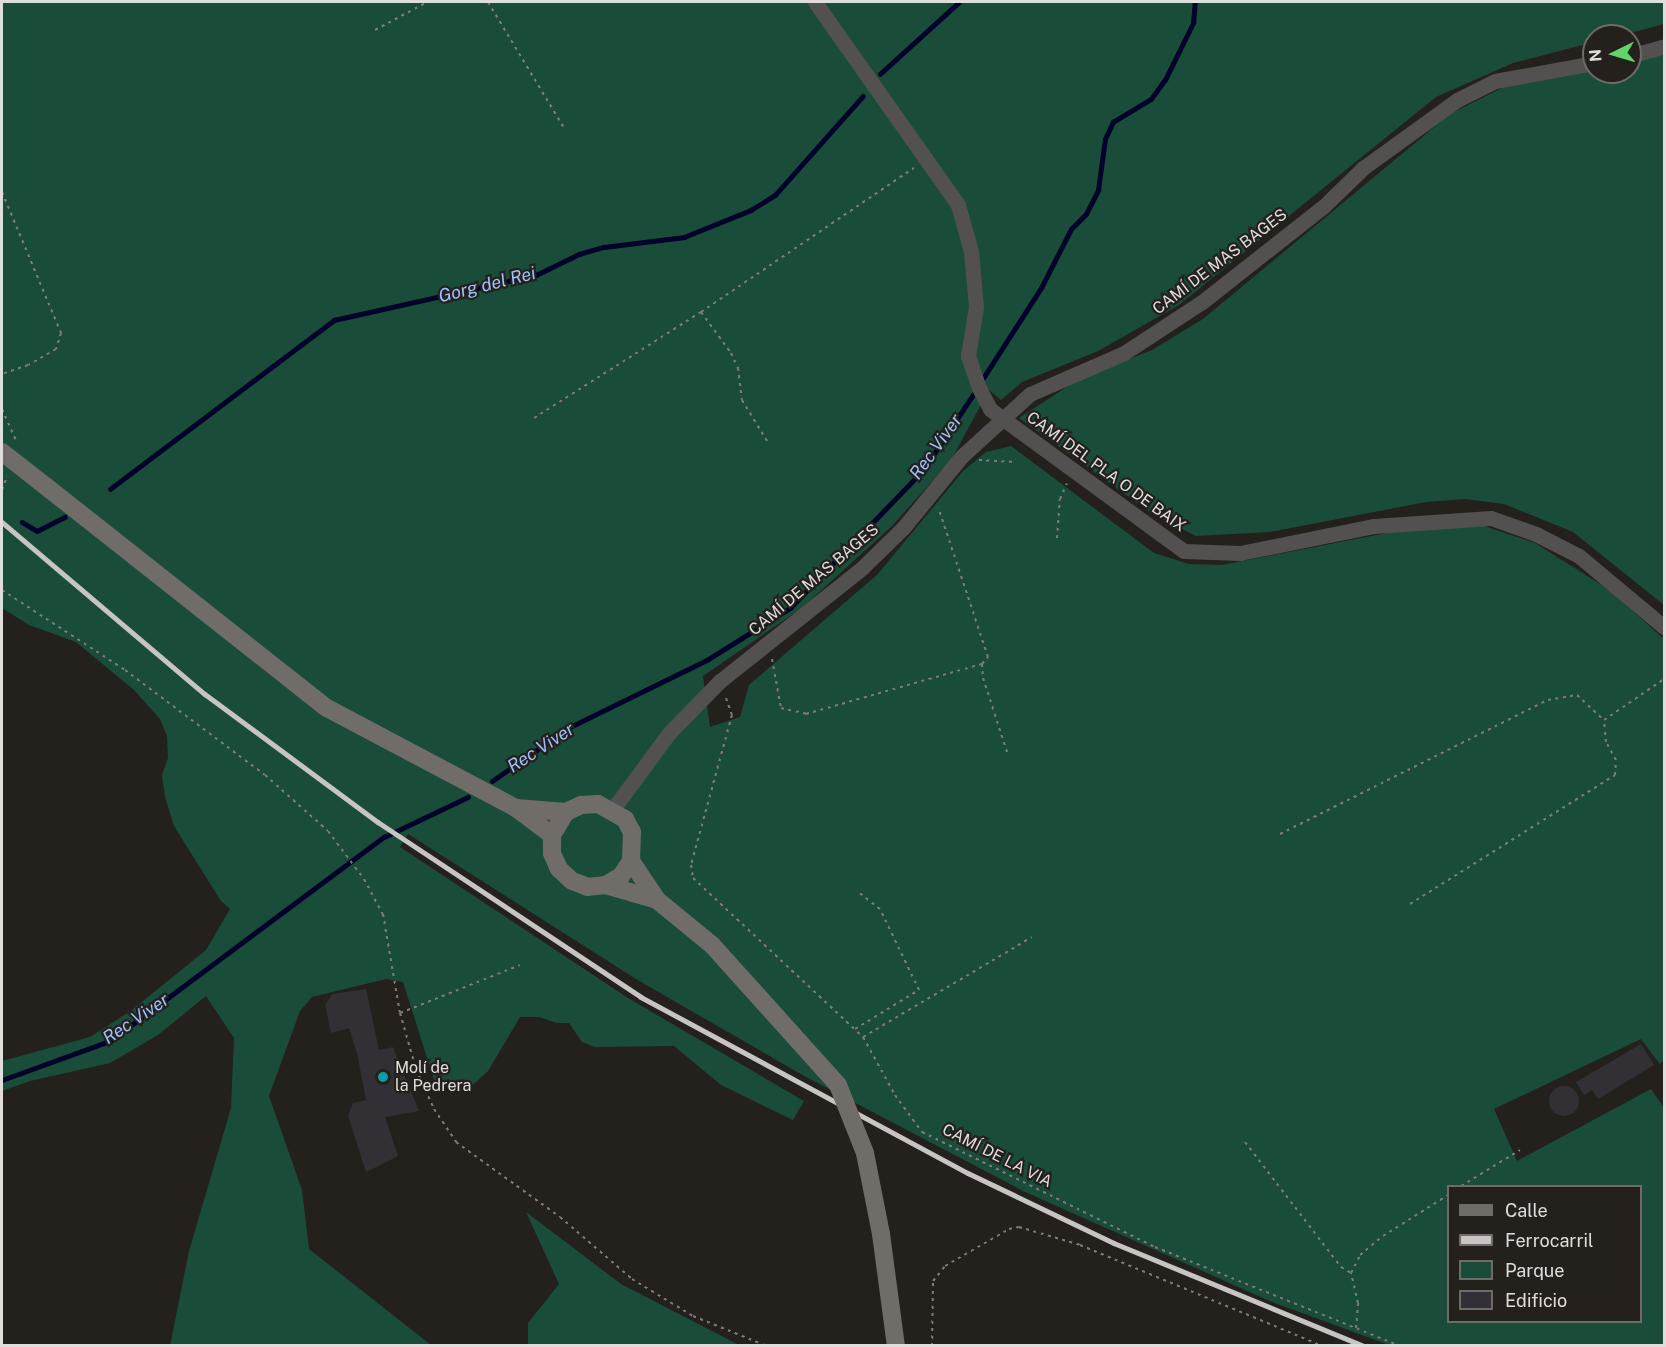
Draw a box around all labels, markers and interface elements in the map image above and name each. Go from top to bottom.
north arrow [1582,24,1642,84]
text: N [1586,48,1606,63]
street label: CAMÍ DE MAS BAGES [1149,205,1291,319]
water label: Gorg del Rei [436,262,538,308]
street label: CAMÍ DEL PLA O DE BAIX [1023,408,1189,536]
water label: Rec Viver [905,410,967,484]
street label: CAMÍ DE MAS BAGES [745,520,883,640]
water label: Rec Viver [503,718,579,778]
water label: Rec Viver [98,989,174,1049]
place label: Molí de la Pedrera [395,1058,471,1096]
marker: Molí de la Pedrera [376,1070,390,1084]
street label: CAMÍ DE LA VIA [939,1120,1055,1192]
legend [1447,1185,1642,1323]
text: Calle [1505,1200,1548,1221]
text: Ferrocarril [1505,1230,1593,1251]
text: Parque [1505,1260,1565,1281]
text: Edificio [1505,1290,1567,1311]

